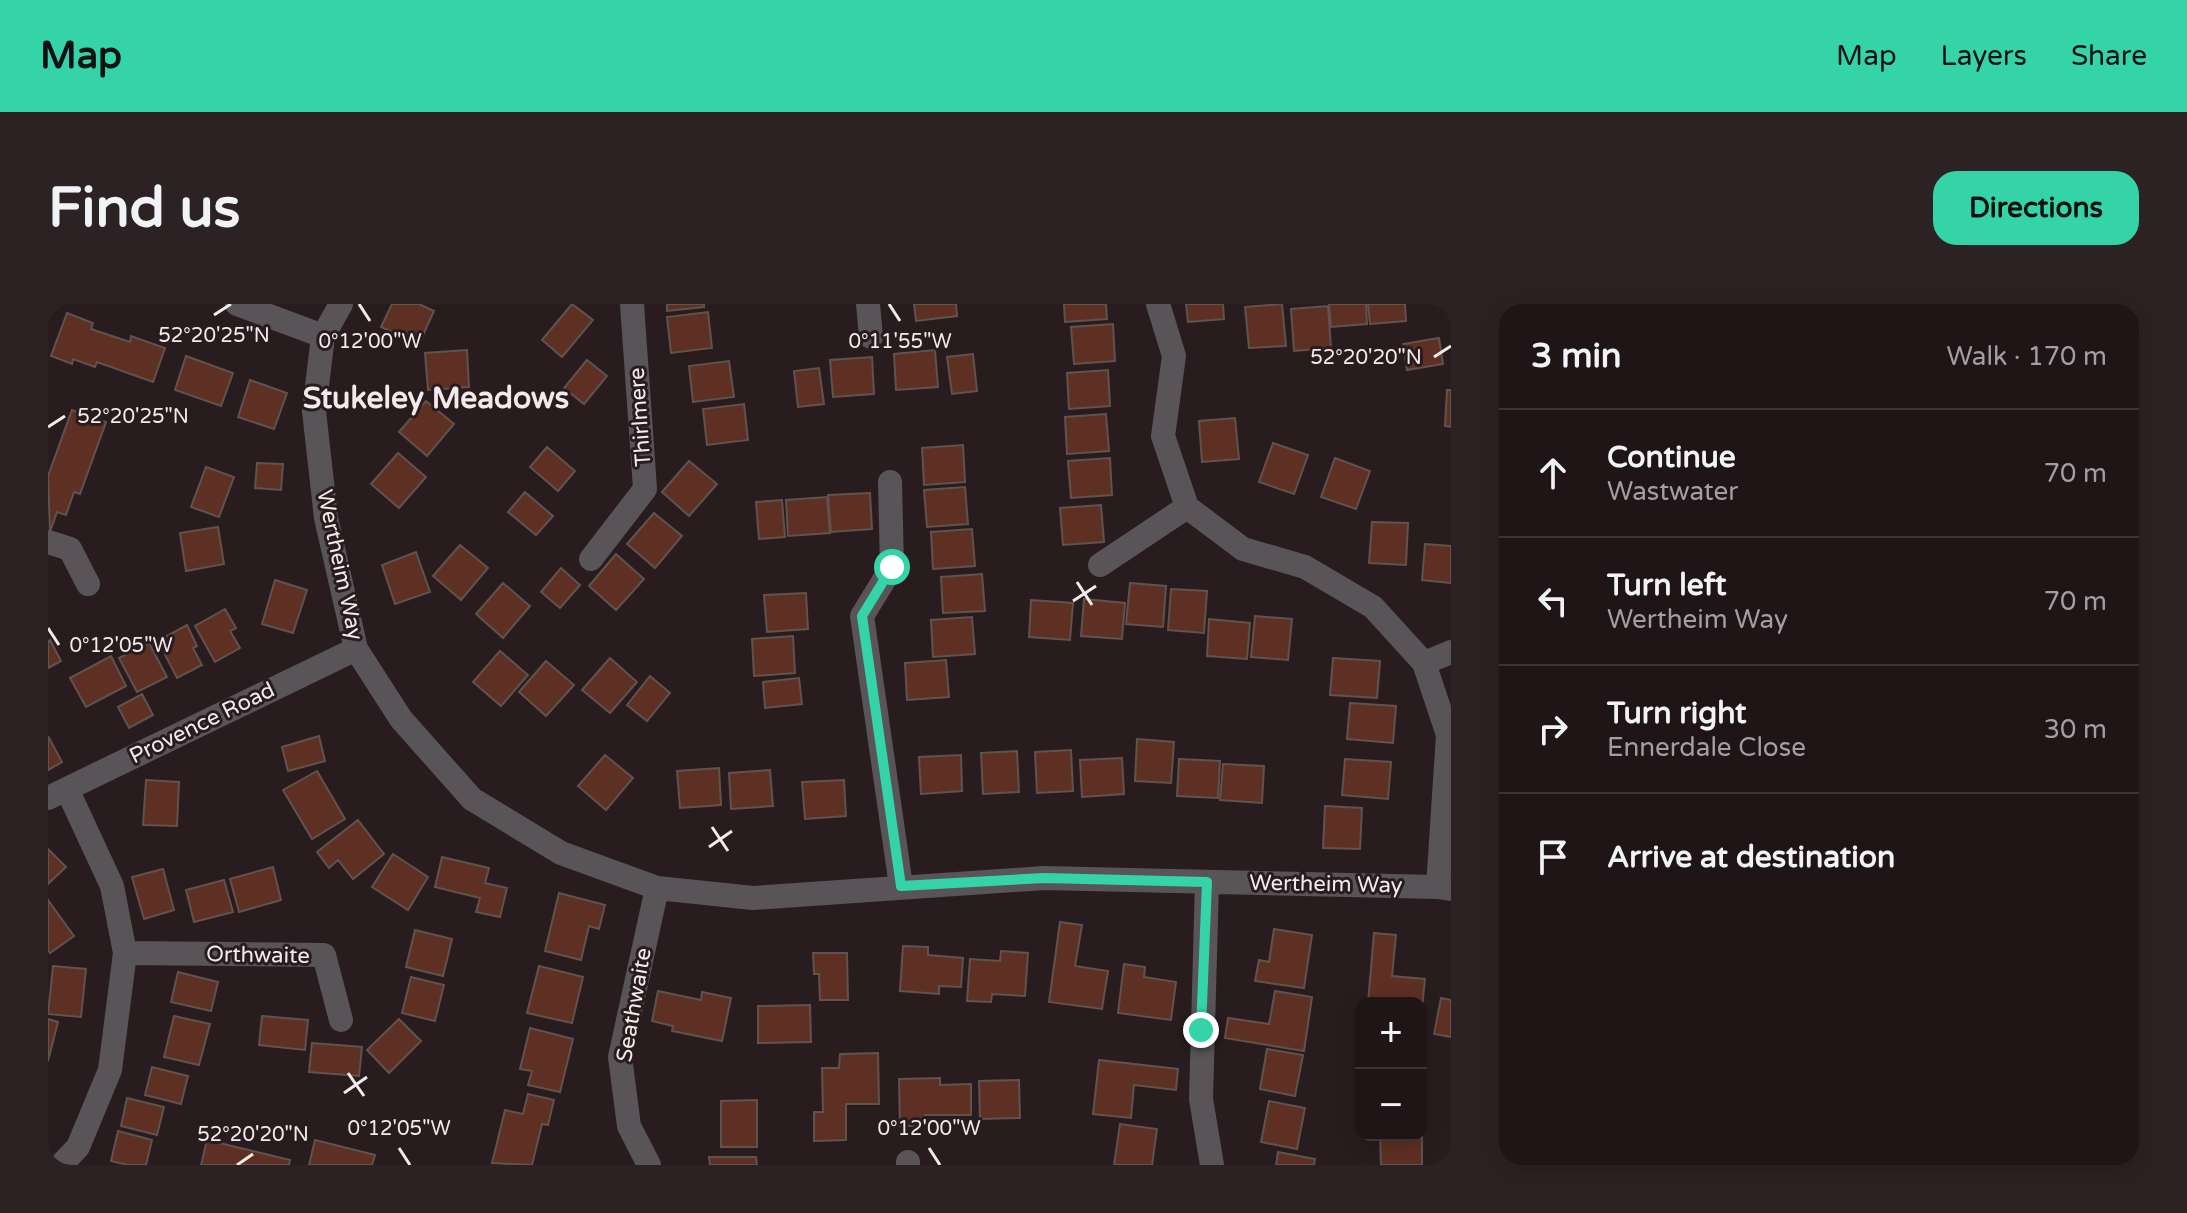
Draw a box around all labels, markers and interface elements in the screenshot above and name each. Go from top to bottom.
text: Map [40,33,122,79]
text: Map [1836,39,1897,73]
text: Layers [1941,39,2027,73]
text: Share [2071,39,2147,73]
button: Directions [1933,171,2139,245]
text: Find us [48,175,240,242]
text: 52°20'25"N [158,324,270,348]
text: 0°12'00"W [318,330,422,354]
text: 0°11'55"W [848,330,952,354]
text: 3 min [1531,336,1622,377]
text: Walk · 170 m [1947,341,2107,372]
text: 52°20'20"N [1310,346,1422,370]
street label: Thirlmere [624,367,656,467]
district label: Stukeley Meadows [303,380,569,417]
text: 52°20'25"N [77,405,189,429]
text: Continue [1607,439,1736,476]
icon: ahead [1531,451,1575,495]
text: 70 m [2044,458,2107,489]
text: Wastwater [1607,476,1738,507]
street label: Wertheim Way [311,487,369,643]
route start [874,549,910,585]
text: Turn left [1607,567,1726,604]
icon: left [1531,579,1575,623]
text: 70 m [2044,586,2107,617]
text: Wertheim Way [1607,604,1788,635]
text: 0°12'05"W [69,634,173,658]
street label: Provence Road [125,677,279,769]
text: Turn right [1607,695,1747,732]
icon: right [1531,707,1575,751]
text: 30 m [2044,714,2107,745]
text: Ennerdale Close [1607,732,1806,763]
icon: arrive [1531,835,1575,879]
text: Arrive at destination [1607,839,1895,876]
street label: Wertheim Way [1249,870,1403,898]
street label: Orthwaite [206,941,310,969]
street label: Seathwaite [611,946,657,1064]
map controls [1355,997,1427,1141]
button: + [1355,997,1427,1069]
route end [1183,1012,1219,1048]
button: − [1355,1069,1427,1141]
text: 0°12'05"W [347,1117,451,1141]
text: 0°12'00"W [877,1117,981,1141]
text: 52°20'20"N [197,1123,309,1147]

